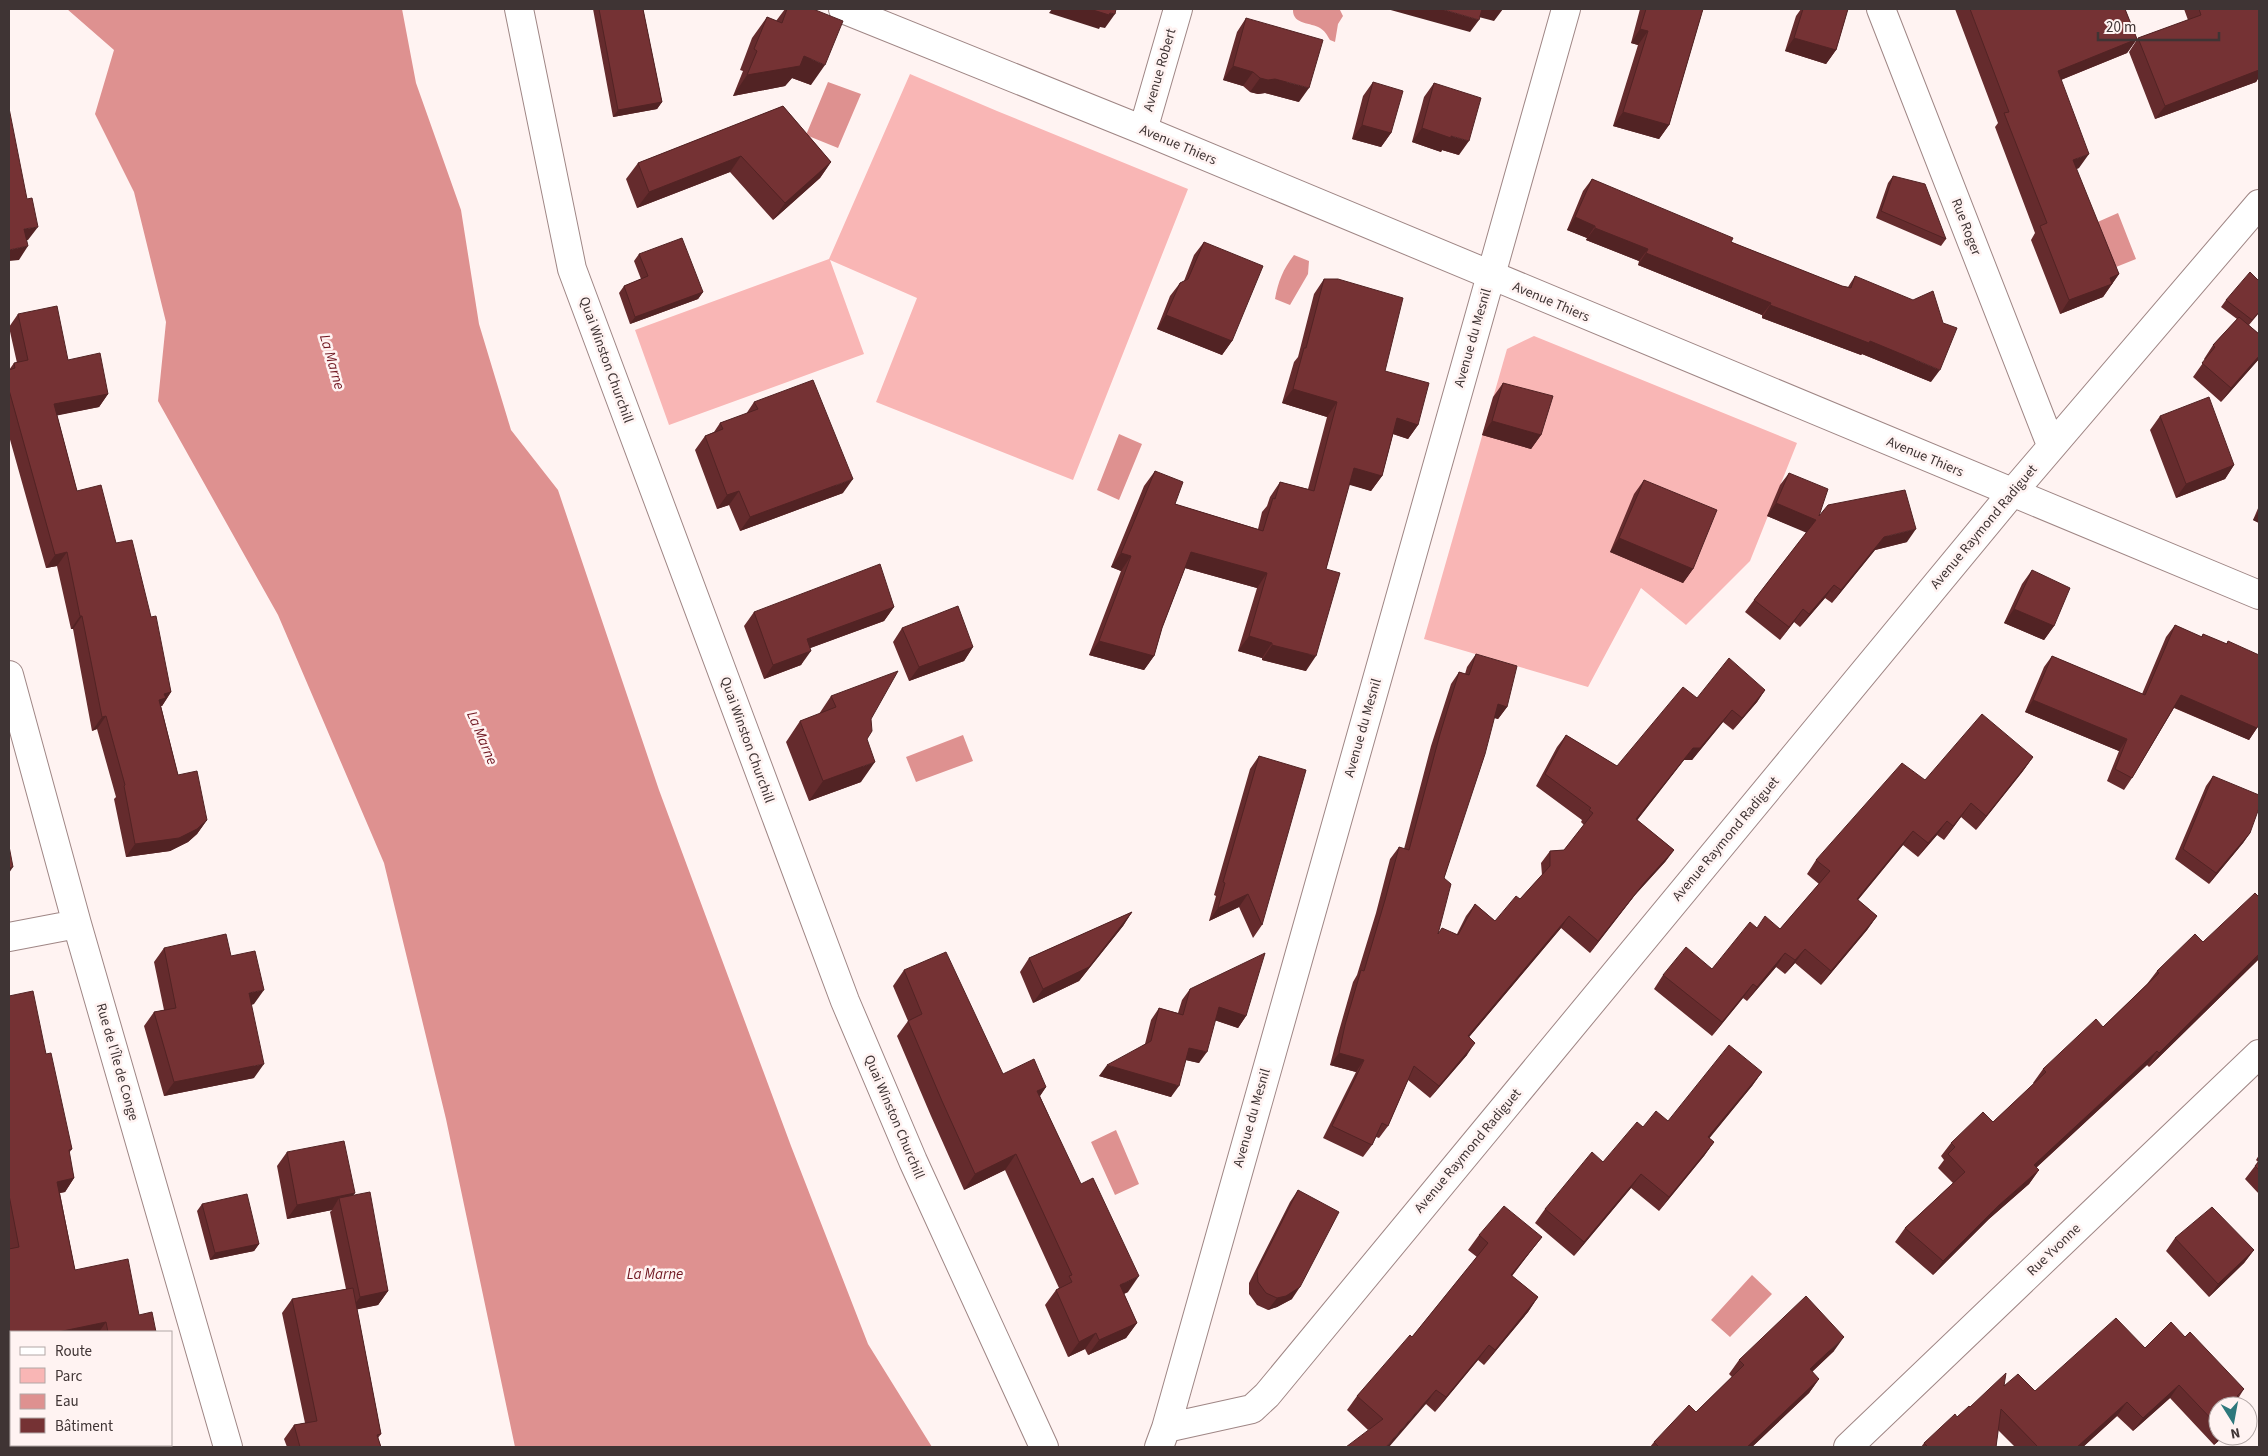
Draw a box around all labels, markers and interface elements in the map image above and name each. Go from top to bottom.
scale bar [2098,10,2219,42]
text: 20 m [2106,17,2136,38]
street label: Avenue Robert [1139,26,1181,114]
street label: Avenue Thiers [1136,120,1220,170]
street label: Rue Roger [1946,196,1986,258]
street label: Avenue Thiers [1509,277,1593,327]
street label: Avenue du Mesnil [1449,286,1497,390]
street label: Quai Winston Churchill [574,294,638,426]
water label: La Marne [314,332,350,392]
street label: Avenue Thiers [1883,432,1967,482]
street label: Avenue Raymond Radiguet [1926,460,2042,594]
street label: Quai Winston Churchill [715,674,779,806]
street label: Avenue du Mesnil [1339,676,1387,780]
water label: La Marne [461,708,503,768]
street label: Avenue Raymond Radiguet [1668,772,1784,906]
street label: Rue de l'Île de Conge [91,1001,143,1123]
street label: Quai Winston Churchill [859,1052,929,1183]
street label: Avenue du Mesnil [1228,1066,1276,1170]
street label: Avenue Raymond Radiguet [1410,1084,1526,1218]
street label: Rue Yvonne [2023,1219,2085,1281]
water label: La Marne [627,1264,683,1285]
legend [10,1331,172,1446]
text: Route [55,1341,92,1362]
text: Parc [55,1366,82,1387]
text: Eau [55,1391,79,1412]
north arrow [2208,1396,2258,1446]
text: Bâtiment [55,1416,113,1437]
text: N [2229,1422,2242,1443]

